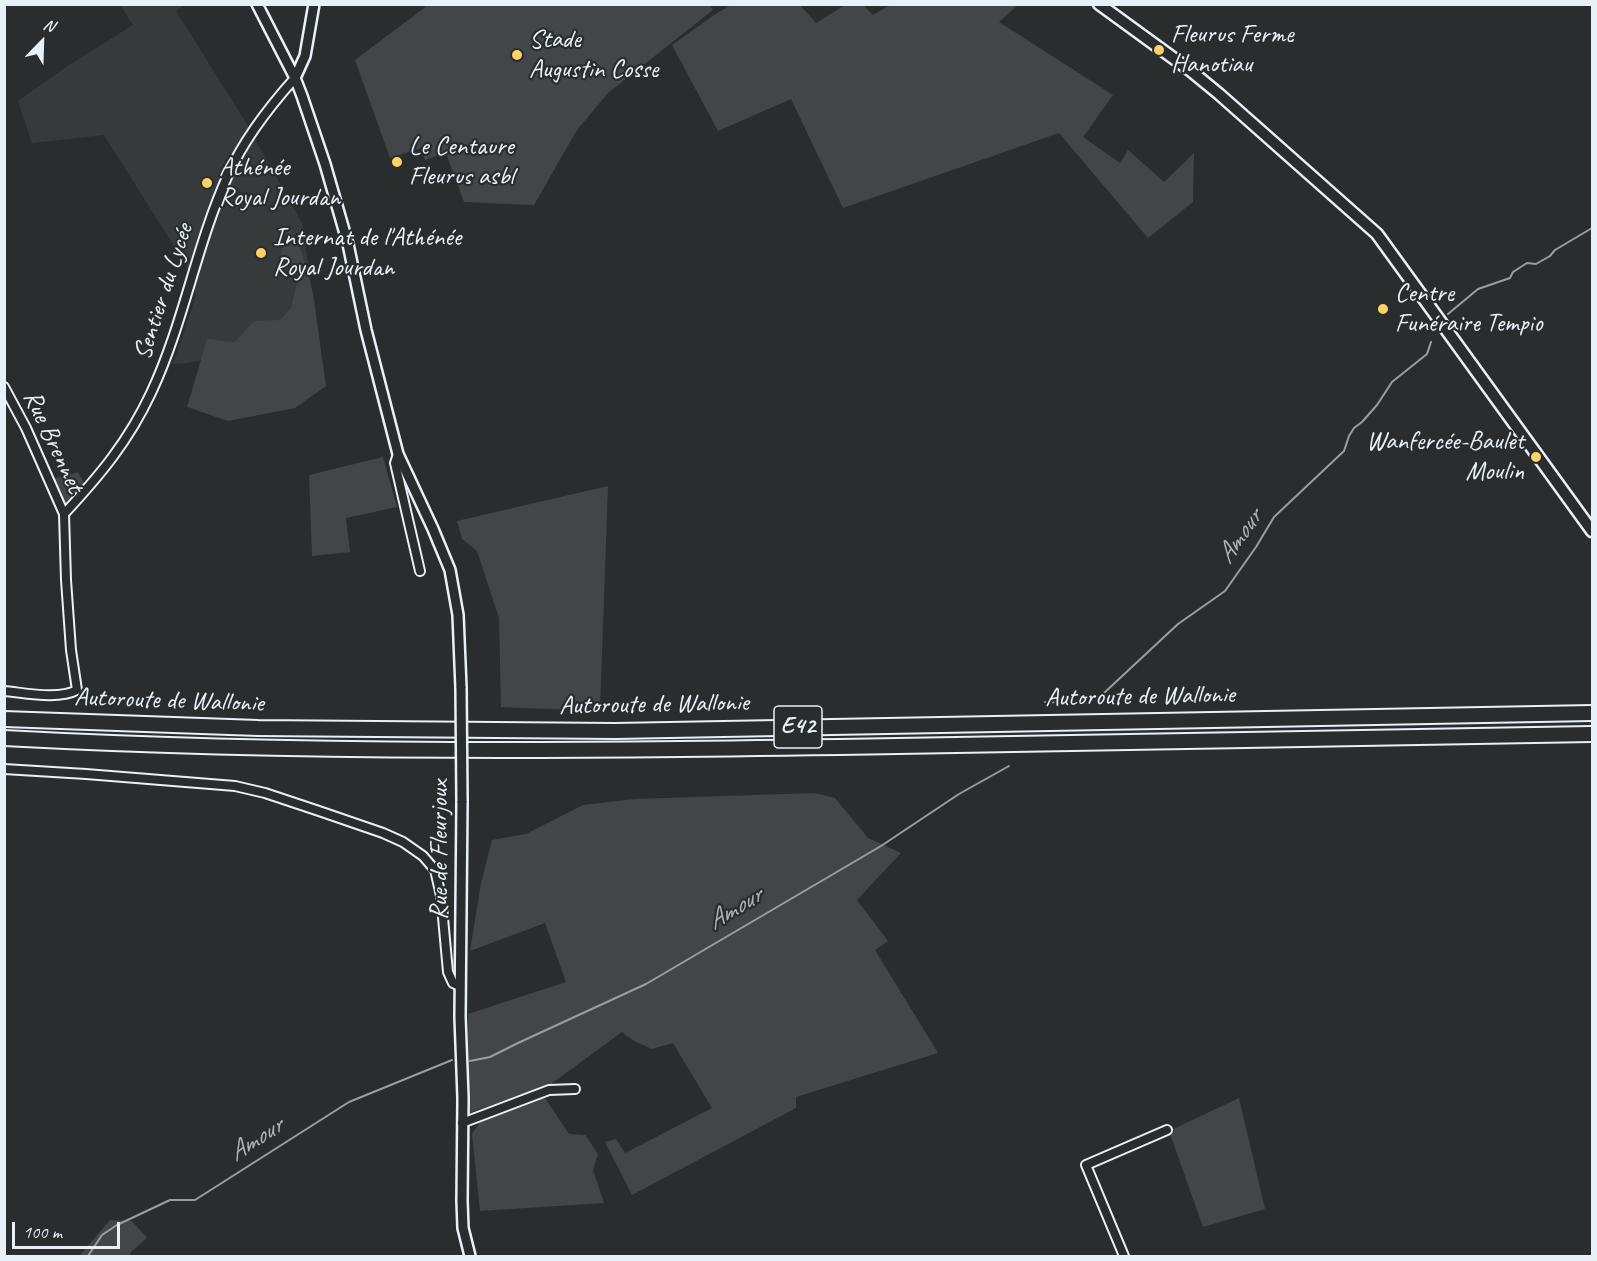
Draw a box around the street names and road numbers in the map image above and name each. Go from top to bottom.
street label: Sentier du Lycée [127,220,201,364]
street label: Rue Brennet [16,386,90,498]
street label: Autoroute de Wallonie [1045,680,1235,714]
street label: Autoroute de Wallonie [74,682,264,720]
street label: Autoroute de Wallonie [559,688,749,722]
road number: E42 [774,706,822,748]
street label: Rue de Fleurjoux [424,780,456,920]

